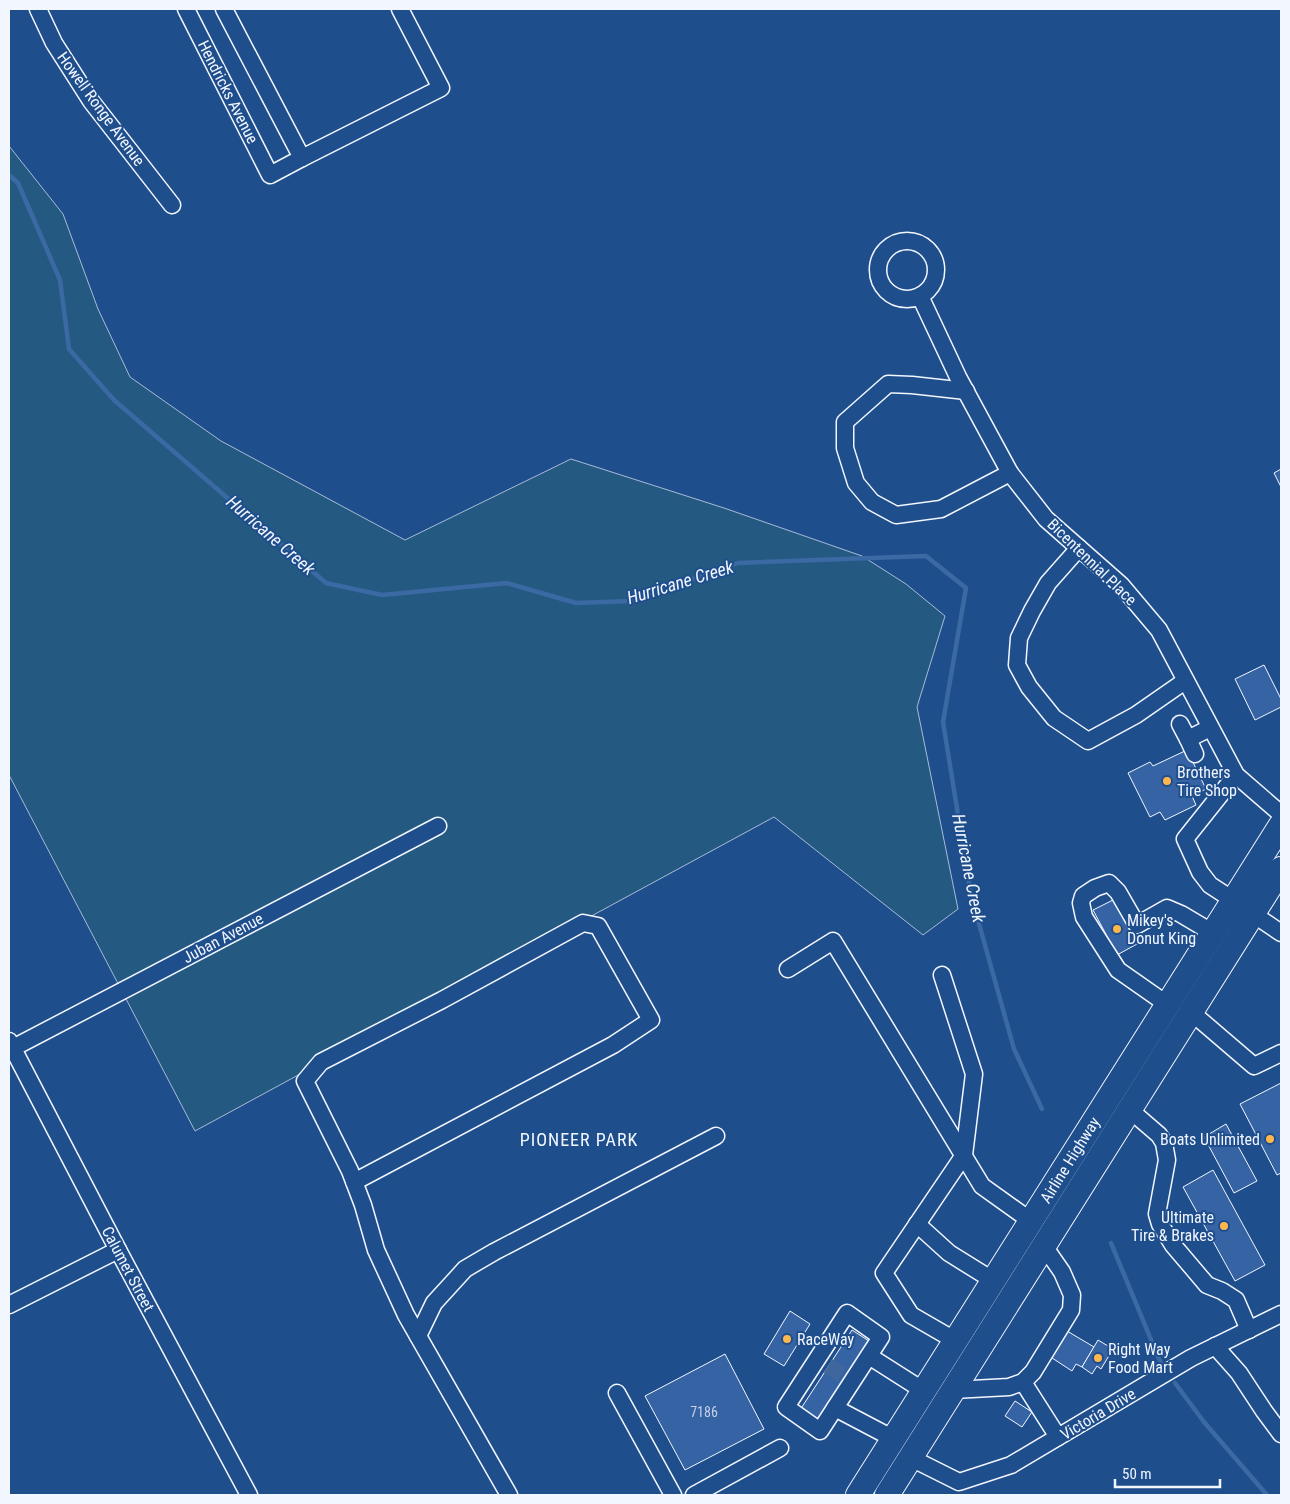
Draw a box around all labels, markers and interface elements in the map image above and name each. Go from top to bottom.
street label: Hendricks Avenue [194,37,262,147]
street label: Howell Ronge Avenue [53,48,149,170]
water label: Hurricane Creek [222,491,320,580]
street label: Bicentennial Place [1043,515,1141,609]
water label: Hurricane Creek [624,555,737,608]
place label: Brothers Tire Shop [1177,763,1237,800]
marker: Brothers Tire Shop [1161,775,1173,787]
water label: Hurricane Creek [948,812,990,925]
street label: Juban Avenue [179,909,267,967]
place label: Mikey's Donut King [1127,911,1196,948]
marker: Mikey's Donut King [1111,923,1123,935]
street label: Airline Highway [1036,1113,1104,1207]
district label: PIONEER PARK [520,1129,638,1150]
place label: Boats Unlimited [1160,1130,1260,1149]
marker: Boats Unlimited [1264,1133,1276,1145]
place label: Ultimate Tire & Brakes [1131,1208,1214,1245]
marker: Ultimate Tire & Brakes [1218,1220,1230,1232]
street label: Calumet Street [98,1223,158,1315]
place label: RaceWay [797,1330,855,1349]
marker: RaceWay [781,1333,793,1345]
place label: Right Way Food Mart [1108,1340,1173,1377]
marker: Right Way Food Mart [1092,1352,1104,1364]
street label: Victoria Drive [1057,1384,1139,1444]
house number: 7186 [690,1404,718,1420]
scale bar [1115,1456,1220,1488]
text: 50 m [1122,1465,1152,1483]

